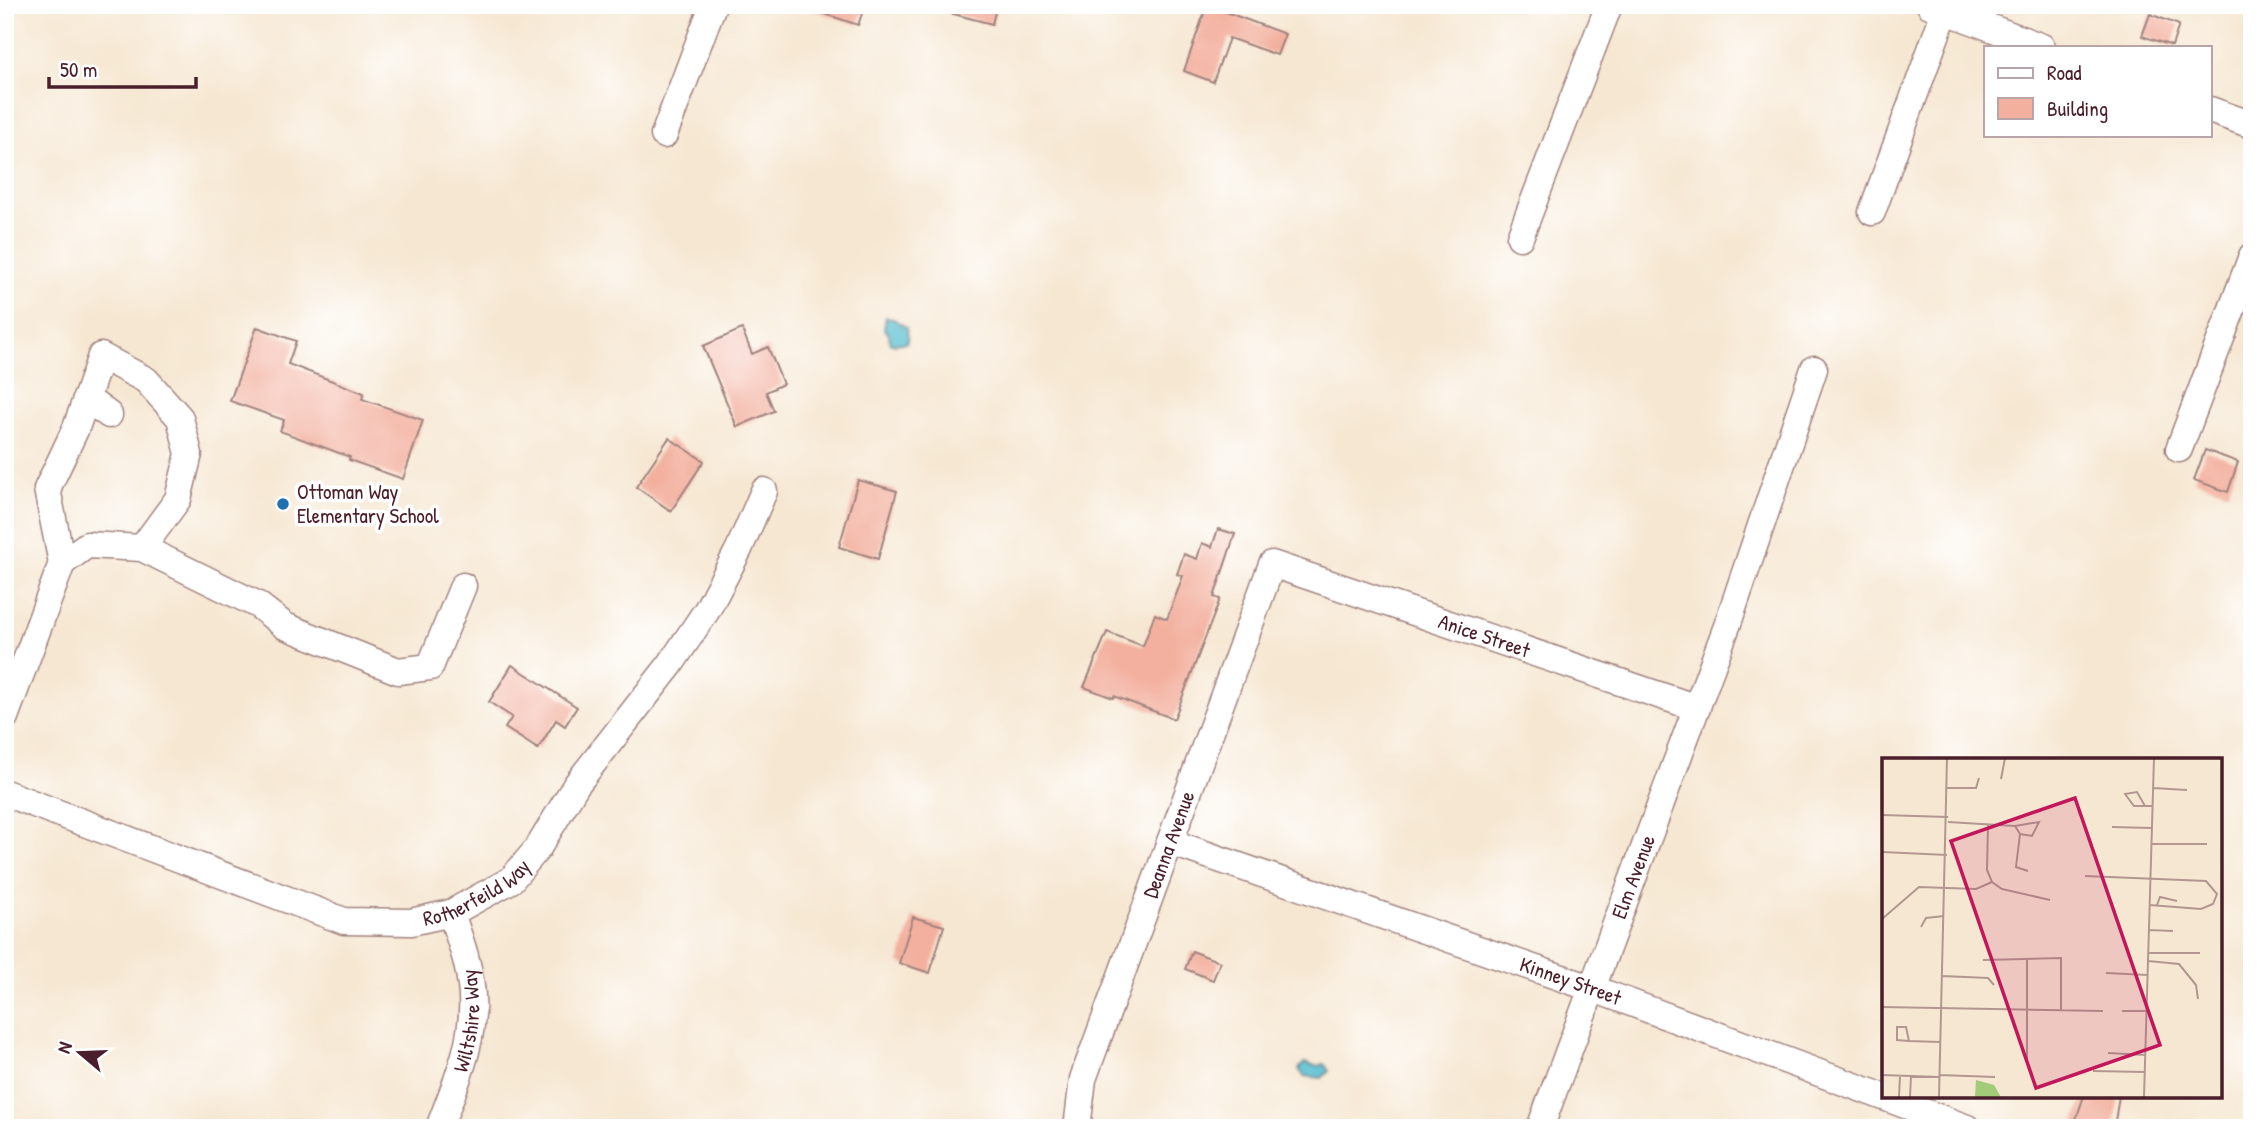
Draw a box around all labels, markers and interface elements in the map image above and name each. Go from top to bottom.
scale bar [49,46,196,90]
legend [1984,46,2212,136]
text: 50 m [60,55,97,84]
text: Road [2047,58,2081,87]
text: Building [2047,94,2108,123]
place label: Ottoman Way Elementary School [297,477,439,530]
marker: Ottoman Way Elementary School [275,496,291,512]
street label: Anice Street [1435,606,1535,665]
inset map [1882,758,2222,1098]
street label: Deanna Avenue [1136,787,1201,902]
street label: Elm Avenue [1604,831,1662,923]
street label: Rotherfeild Way [420,853,537,933]
street label: Kinney Street [1516,949,1626,1012]
street label: Wiltshire Way [446,967,486,1076]
north arrow [46,1018,116,1088]
text: N [50,1038,78,1056]

